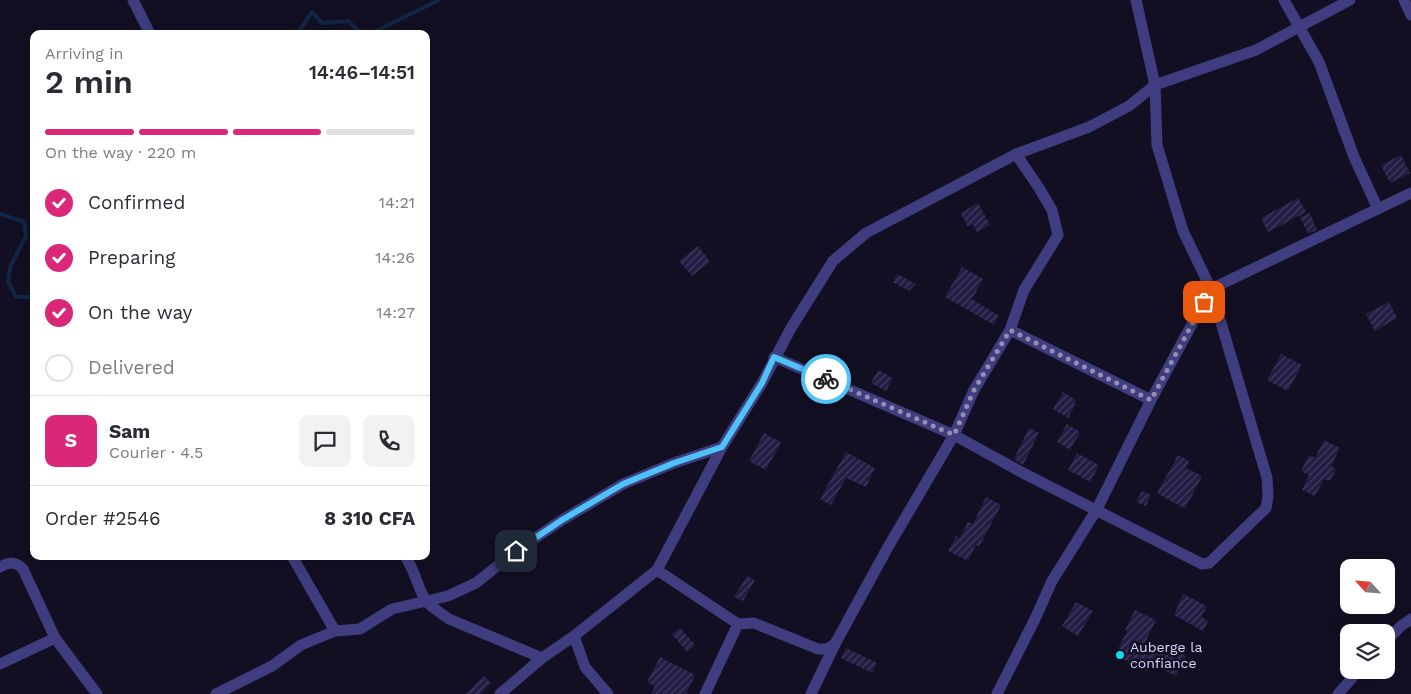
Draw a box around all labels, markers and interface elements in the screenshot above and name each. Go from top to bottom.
text: Arriving in [45,44,123,63]
text: 14:46–14:51 [309,61,415,84]
text: 2 min [45,63,133,101]
text: On the way · 220 m [45,143,196,162]
icon: check [45,189,73,217]
text: Confirmed [88,191,185,214]
text: 14:21 [379,193,415,212]
icon: check [45,244,73,272]
text: Preparing [88,246,175,269]
text: 14:26 [375,248,415,267]
pin [1183,281,1225,323]
icon: bag [1190,288,1218,316]
icon: check [45,299,73,327]
text: On the way [88,301,192,324]
text: 14:27 [376,303,415,322]
courier [801,354,851,404]
text: Delivered [88,356,175,379]
icon: bike [812,365,840,393]
button: chat [299,415,351,467]
button: phone [363,415,415,467]
text: Sam [109,420,150,443]
text: S [65,429,77,452]
text: Courier · 4.5 [109,443,203,462]
text: Order #2546 [45,507,161,530]
text: 8 310 CFA [324,507,415,530]
pin [495,530,537,572]
icon: home [502,537,530,565]
north arrow [1340,559,1395,614]
map controls [1340,559,1395,679]
button: layers [1340,624,1395,679]
place label: Auberge la confiance [1130,639,1203,671]
marker: Auberge la confiance [1114,649,1126,661]

